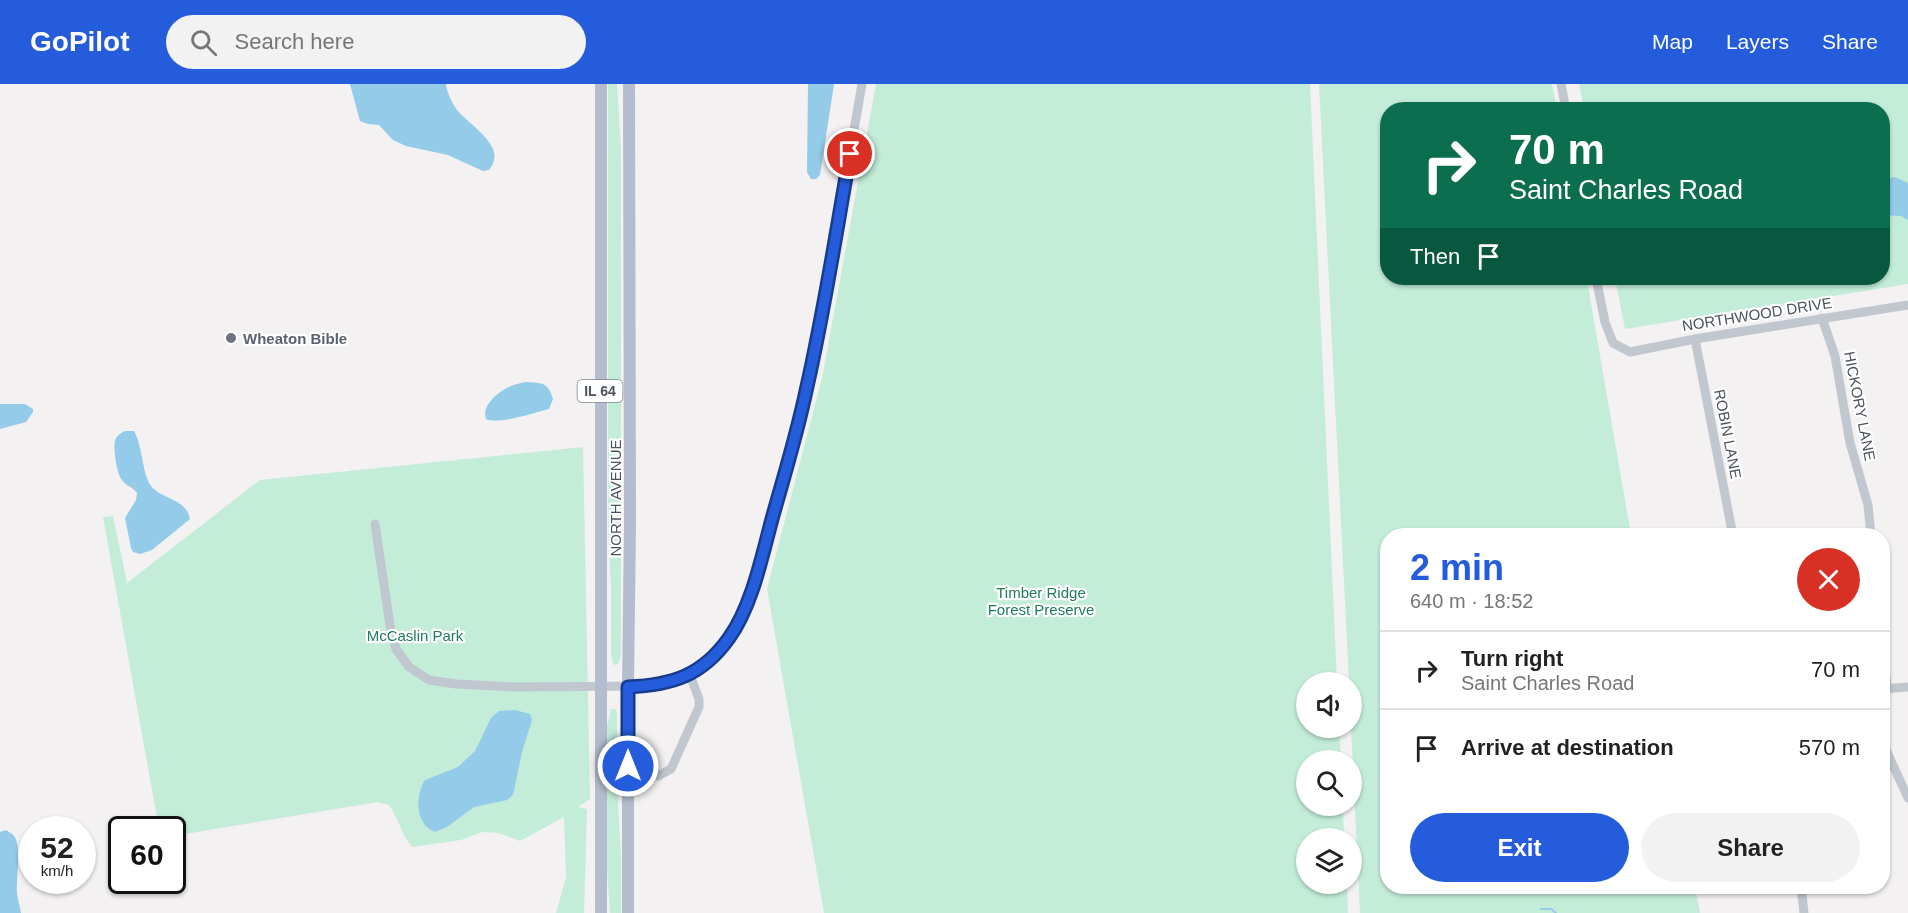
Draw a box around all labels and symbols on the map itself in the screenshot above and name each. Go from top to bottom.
pin [824,128,875,179]
street label: NORTHWOOD DRIVE [1681,294,1833,334]
place label: Wheaton Bible [243,330,347,347]
marker: Wheaton Bible [224,331,238,345]
street label: HICKORY LANE [1841,350,1879,462]
road number: IL 64 [578,380,622,402]
street label: ROBIN LANE [1711,388,1745,480]
street label: NORTH AVENUE [607,440,624,556]
park label: Timber Ridge Forest Preserve [988,584,1094,618]
park label: McCaslin Park [367,627,464,644]
position arrow [596,734,660,798]
speed limit sign: 60 [108,816,186,894]

